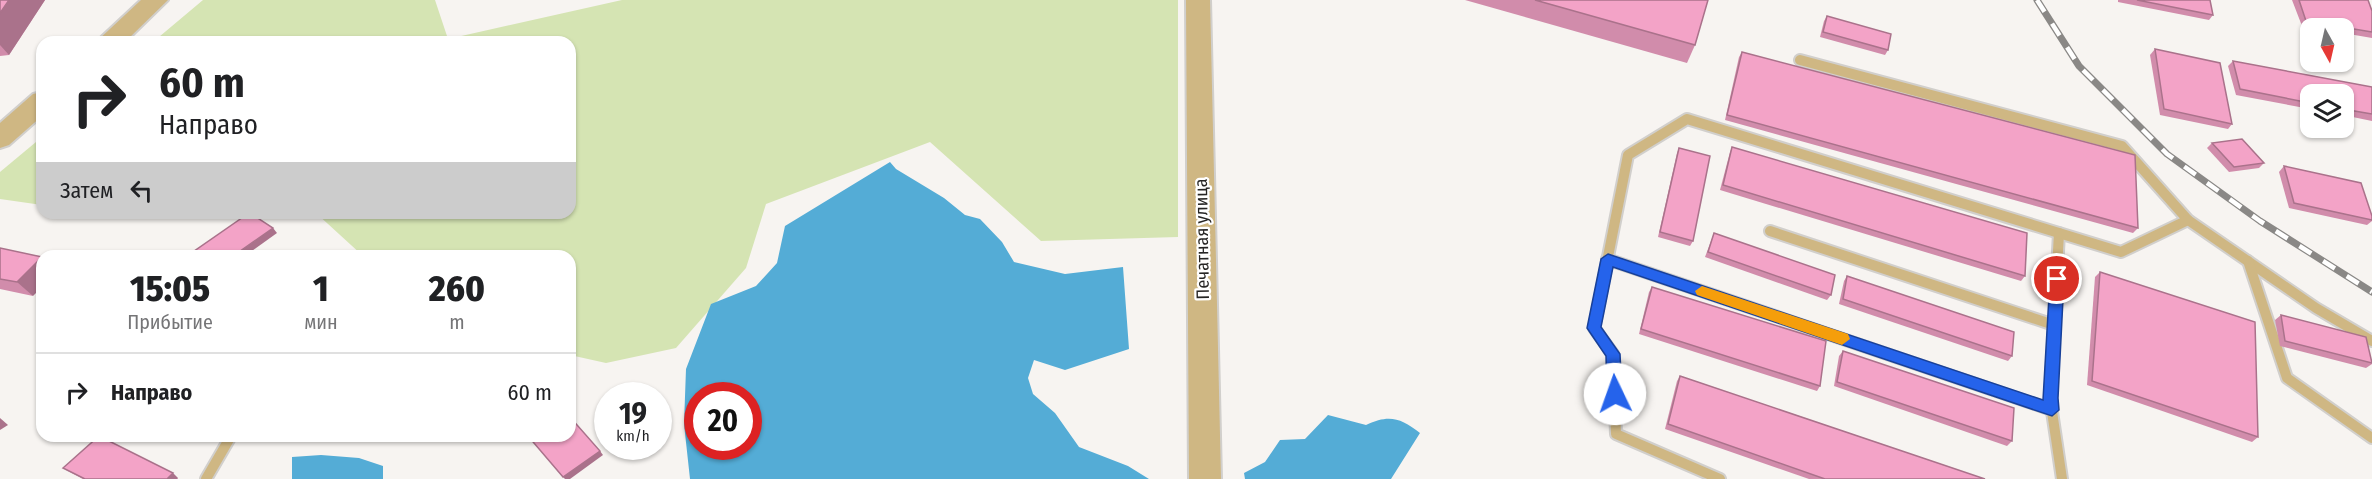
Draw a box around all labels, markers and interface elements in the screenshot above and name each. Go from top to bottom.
north arrow [2300,18,2354,72]
map controls [2300,18,2354,138]
text: 60 m [159,58,245,108]
icon: right [60,60,138,138]
button: layers [2300,84,2354,138]
text: Направо [159,109,258,141]
icon: left [125,174,158,207]
text: Затем [60,177,113,204]
street label: Печатная улица [1190,178,1214,300]
pin [2031,253,2082,304]
icon: arrive [2040,262,2073,295]
text: 15:05 [130,267,210,311]
text: 1 [313,267,329,311]
text: 260 [429,267,485,311]
text: Прибытие [127,310,213,334]
text: мин [304,310,338,334]
text: m [449,310,465,334]
position arrow [1583,362,1647,426]
icon: right [60,376,93,409]
text: Направо [111,379,192,406]
text: 60 m [508,379,552,406]
speed limit sign: 20 [684,382,762,460]
text: 19 [619,396,647,432]
text: km/h [616,427,650,445]

